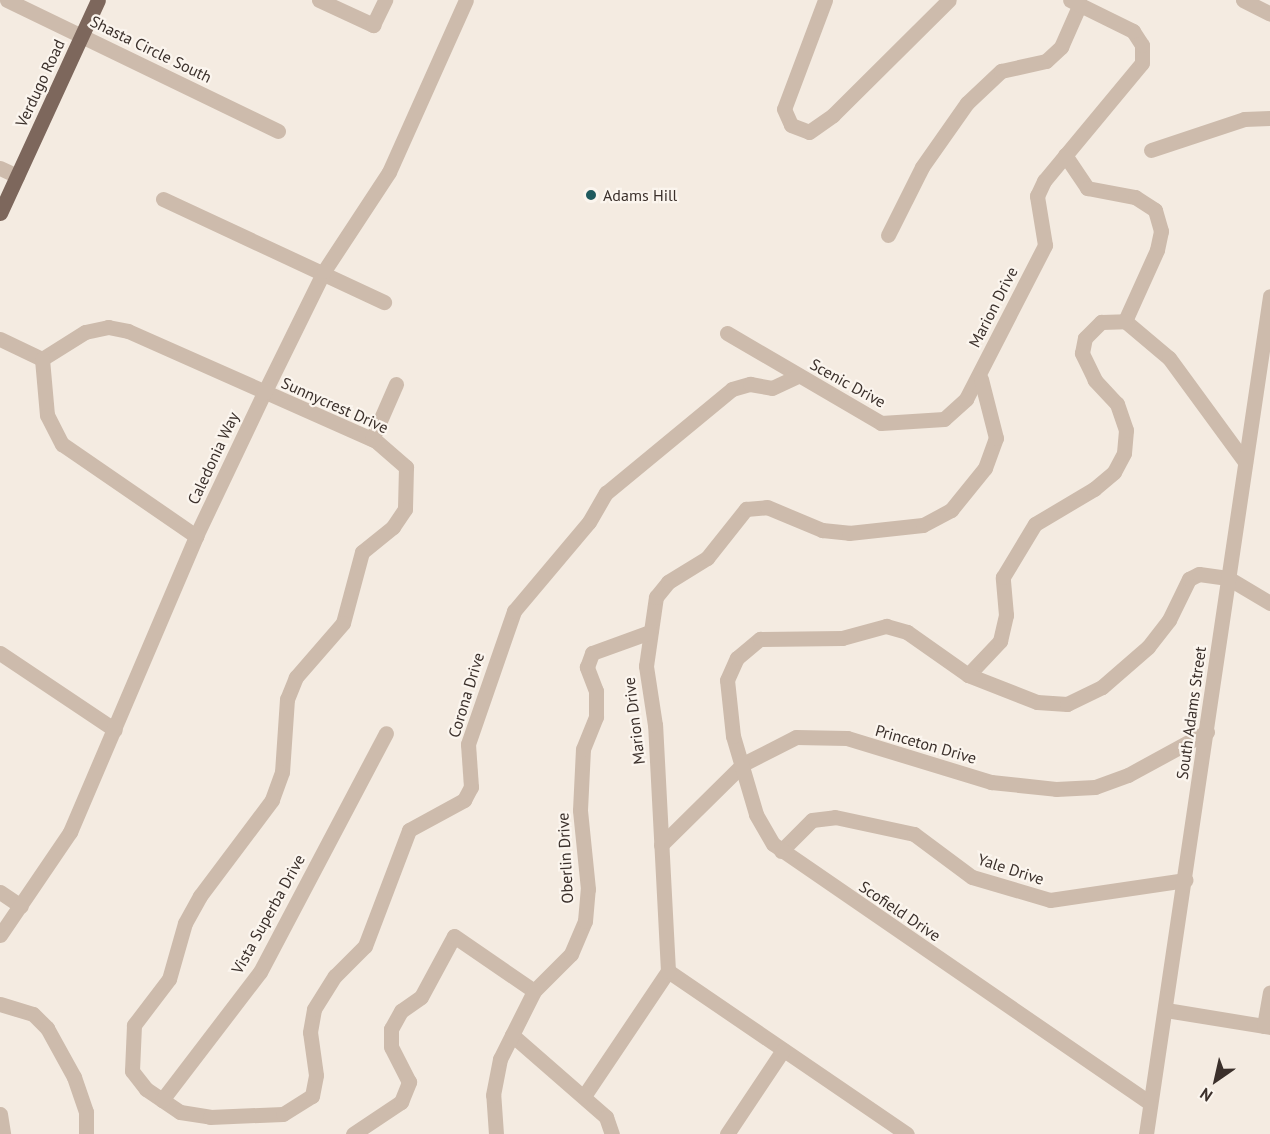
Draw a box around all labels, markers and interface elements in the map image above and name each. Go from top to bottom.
street label: Shasta Circle South [87,11,215,87]
street label: Verdugo Road [11,36,69,130]
place label: Adams Hill [603,185,677,205]
marker: Adams Hill [584,188,598,202]
street label: Marion Drive [965,264,1021,350]
street label: Scenic Drive [807,354,889,412]
street label: Sunnycrest Drive [279,373,391,437]
street label: Caledonia Way [183,409,243,507]
street label: South Adams Street [1172,645,1210,781]
street label: Corona Drive [444,650,488,740]
street label: Marion Drive [619,676,649,766]
street label: Princeton Drive [873,720,979,768]
street label: Oberlin Drive [553,812,577,904]
street label: Yale Drive [975,849,1047,889]
street label: Vista Superba Drive [227,851,309,977]
street label: Scofield Drive [856,877,944,945]
north arrow [1186,1050,1246,1110]
text: N [1196,1084,1216,1106]

